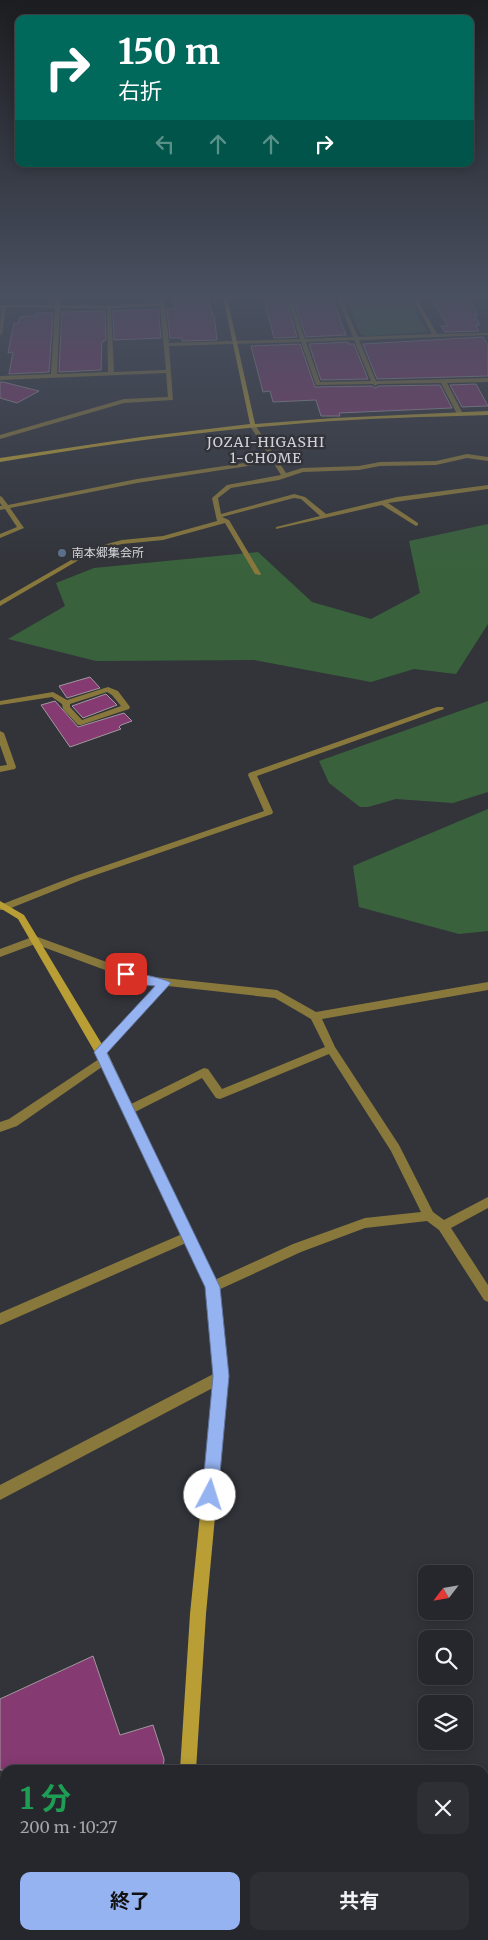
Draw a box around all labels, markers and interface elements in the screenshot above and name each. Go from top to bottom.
text: 150 m [118,30,220,74]
icon: right [35,35,100,100]
text: 右折 [118,77,162,105]
icon: left [151,130,179,158]
icon: ahead [204,130,232,158]
icon: ahead [257,130,285,158]
icon: right [310,130,338,158]
district label: JOZAI-HIGASHI 1-CHOME [206,433,325,467]
place label: 南本郷集会所 [72,545,144,560]
marker: 南本郷集会所 [56,547,68,559]
pin [105,953,147,995]
icon: arrive [112,960,140,988]
position arrow [183,1468,235,1520]
north arrow [418,1565,472,1620]
map controls [418,1565,473,1750]
button: search [418,1630,473,1685]
button: layers [418,1695,473,1750]
text: 1 分 [20,1779,71,1817]
button: close [417,1782,469,1834]
text: 200 m · 10:27 [20,1817,117,1837]
button: 終了 [20,1872,240,1930]
button: 共有 [250,1872,469,1930]

